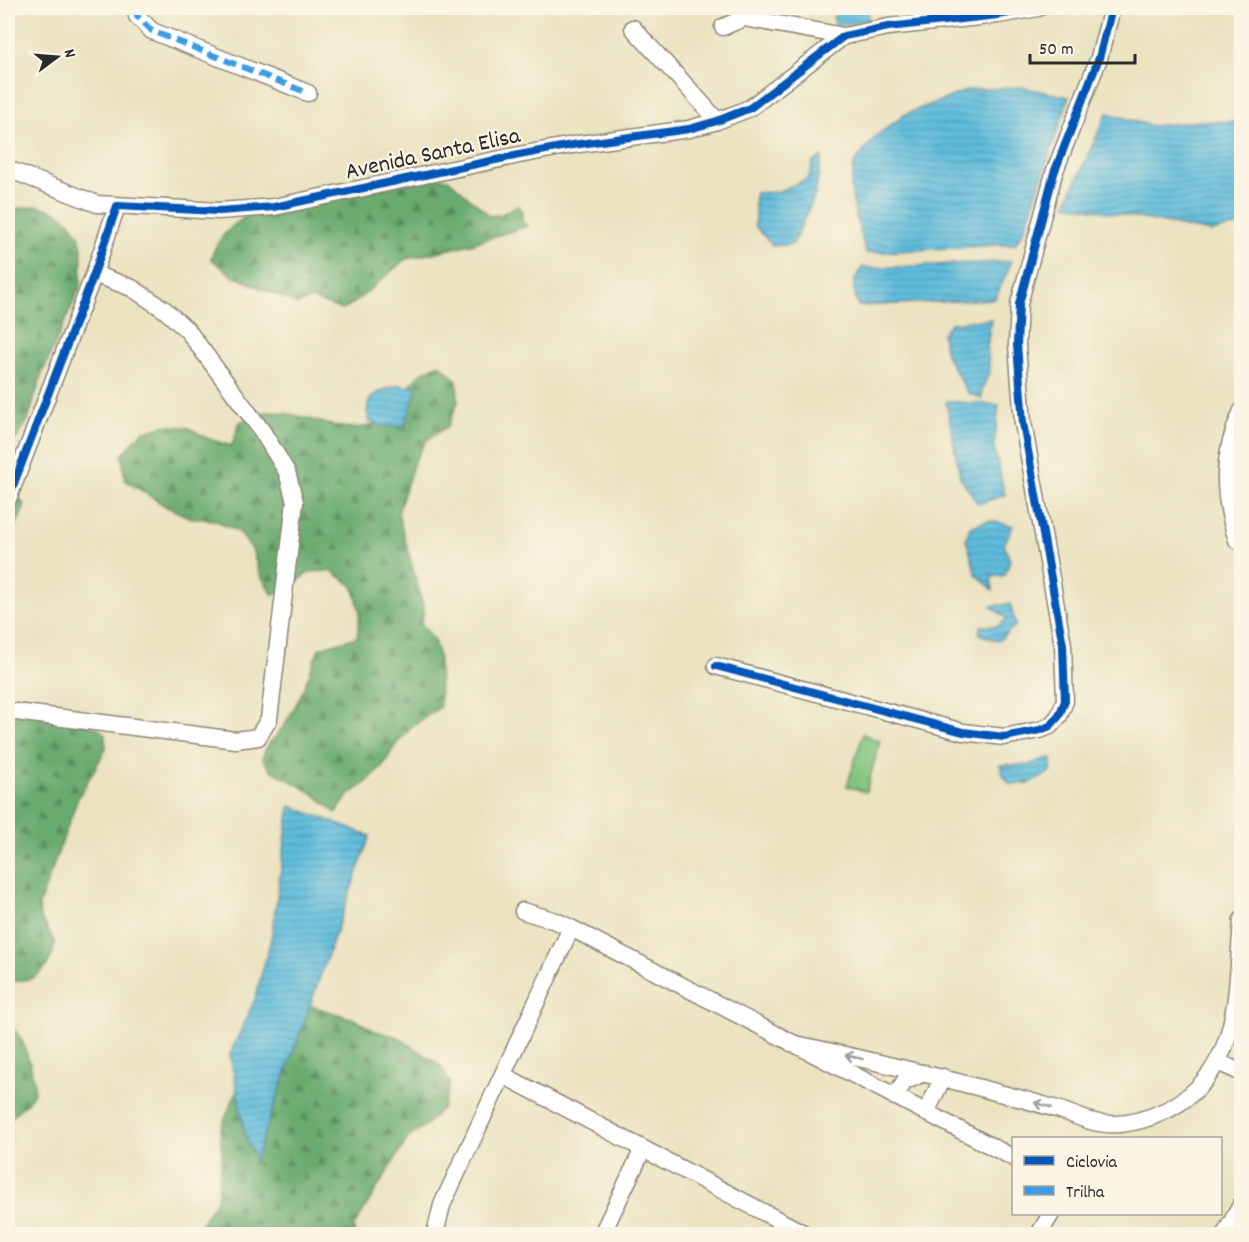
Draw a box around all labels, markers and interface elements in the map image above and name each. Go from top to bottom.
north arrow [27,27,87,87]
scale bar [1030,27,1135,65]
text: 50 m [1039,38,1074,63]
text: N [57,47,81,61]
street label: Avenida Santa Elisa [342,120,524,190]
one-way arrow [845,1051,864,1062]
one-way arrow [1034,1099,1053,1110]
legend [1012,1137,1222,1215]
text: Ciclovia [1066,1151,1118,1176]
text: Trilha [1066,1181,1105,1206]

